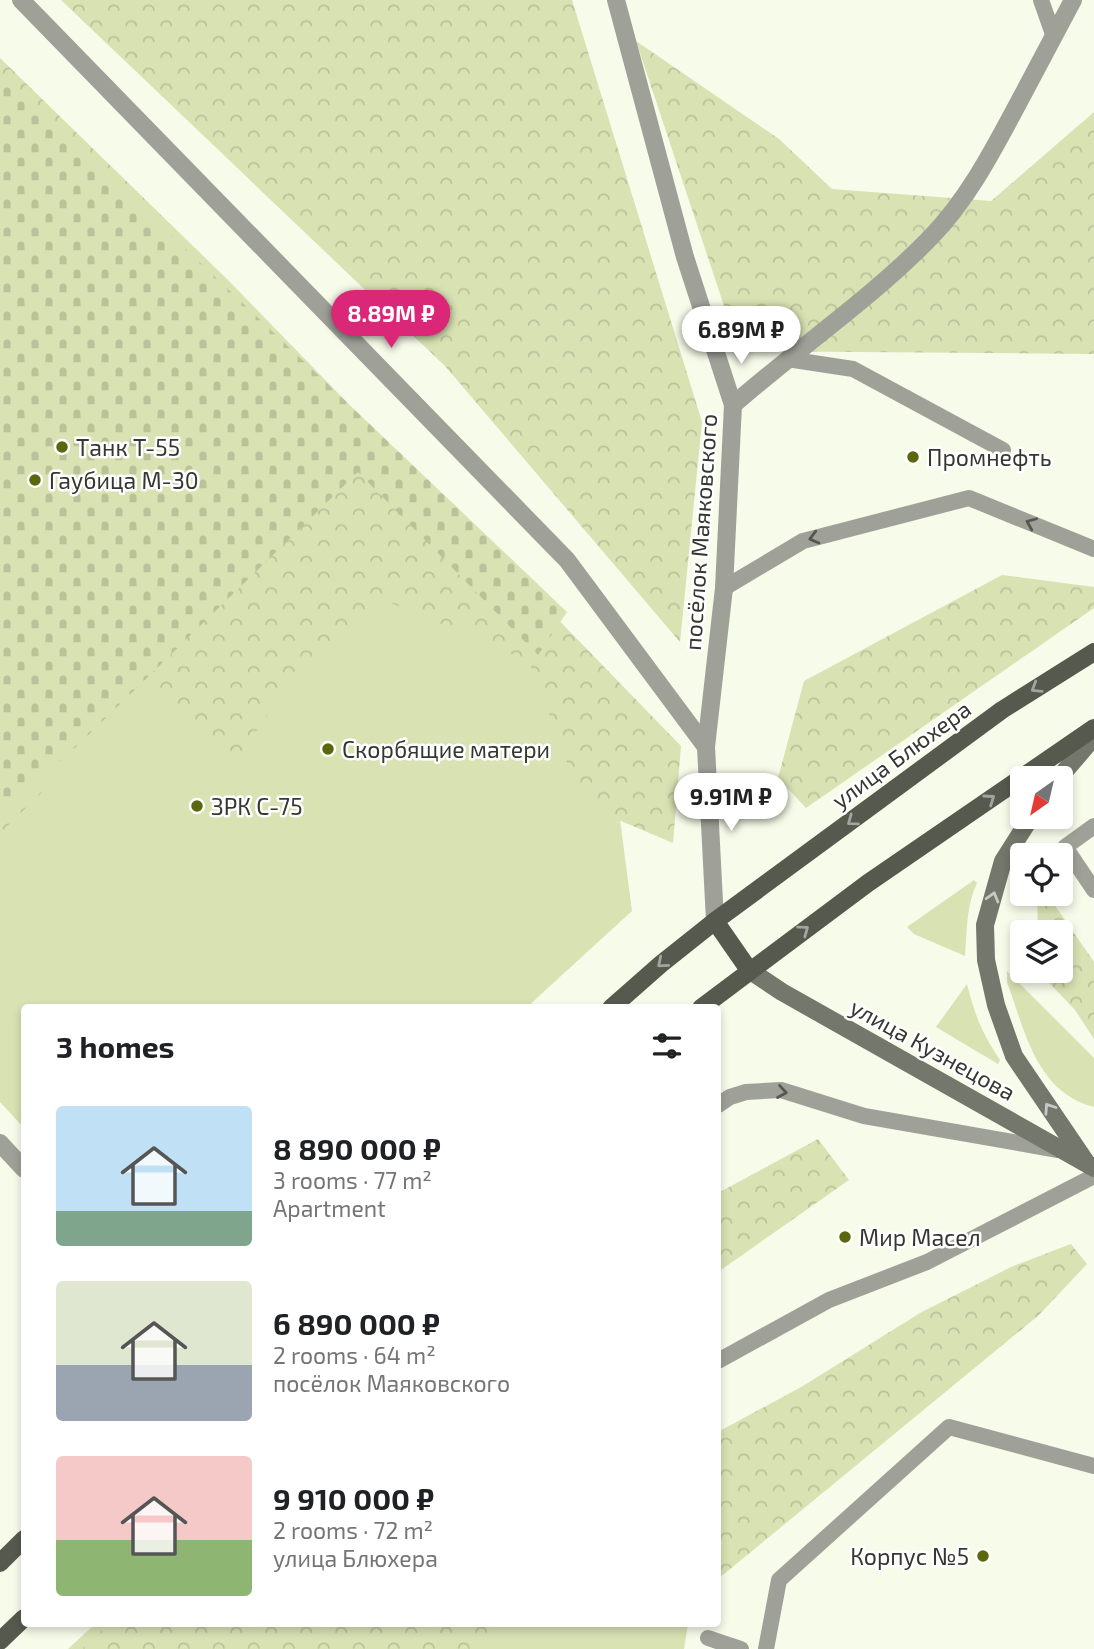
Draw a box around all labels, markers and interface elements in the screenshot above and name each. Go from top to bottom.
pin: 8.89M ₽ [326,290,456,350]
text: 8.89M ₽ [347,299,435,327]
pin: 6.89M ₽ [676,306,806,366]
text: 6.89M ₽ [698,315,784,343]
street label: посёлок Маяковского [678,413,722,651]
place label: Танк Т-55 [76,433,180,461]
marker: Танк Т-55 [54,439,70,455]
place label: Промнефть [927,443,1052,471]
marker: Промнефть [905,449,921,465]
place label: Гаубица М-30 [49,466,199,495]
marker: Гаубица М-30 [27,472,43,488]
one-way arrow [1026,517,1038,531]
one-way arrow [808,530,820,544]
one-way arrow [1031,680,1044,693]
street label: улица Блюхера [826,694,976,815]
place label: Скорбящие матери [342,735,550,763]
marker: Скорбящие матери [320,741,336,757]
north arrow [1010,766,1073,830]
map controls [1010,766,1073,983]
pin: 9.91M ₽ [666,774,796,833]
text: 9.91M ₽ [690,782,772,810]
place label: ЗРК С-75 [211,792,302,820]
one-way arrow [983,794,996,807]
marker: ЗРК С-75 [189,798,205,814]
one-way arrow [847,813,859,825]
button: locate [1010,843,1073,906]
one-way arrow [985,891,999,903]
button: layers [1010,920,1073,983]
one-way arrow [797,926,809,938]
one-way arrow [657,955,669,968]
street label: улица Кузнецова [845,992,1020,1107]
icon: filters [648,1027,686,1065]
text: 3 homes [56,1028,175,1064]
one-way arrow [776,1084,788,1099]
one-way arrow [1045,1103,1057,1116]
text: 8 890 000 ₽ [273,1130,441,1166]
icon: home [112,1134,196,1218]
text: 3 rooms · 77 m² [273,1166,432,1194]
text: Apartment [273,1194,386,1222]
place label: Мир Масел [859,1223,981,1251]
marker: Мир Масел [837,1229,853,1245]
text: 6 890 000 ₽ [273,1305,440,1341]
icon: home [112,1309,196,1393]
text: 2 rooms · 64 m² [273,1341,436,1369]
text: посёлок Маяковского [273,1369,510,1397]
text: 9 910 000 ₽ [273,1480,434,1516]
icon: home [112,1484,196,1568]
text: 2 rooms · 72 m² [273,1516,433,1544]
place label: Корпус №5 [850,1542,969,1571]
text: улица Блюхера [273,1544,438,1572]
marker: Корпус №5 [975,1548,991,1564]

